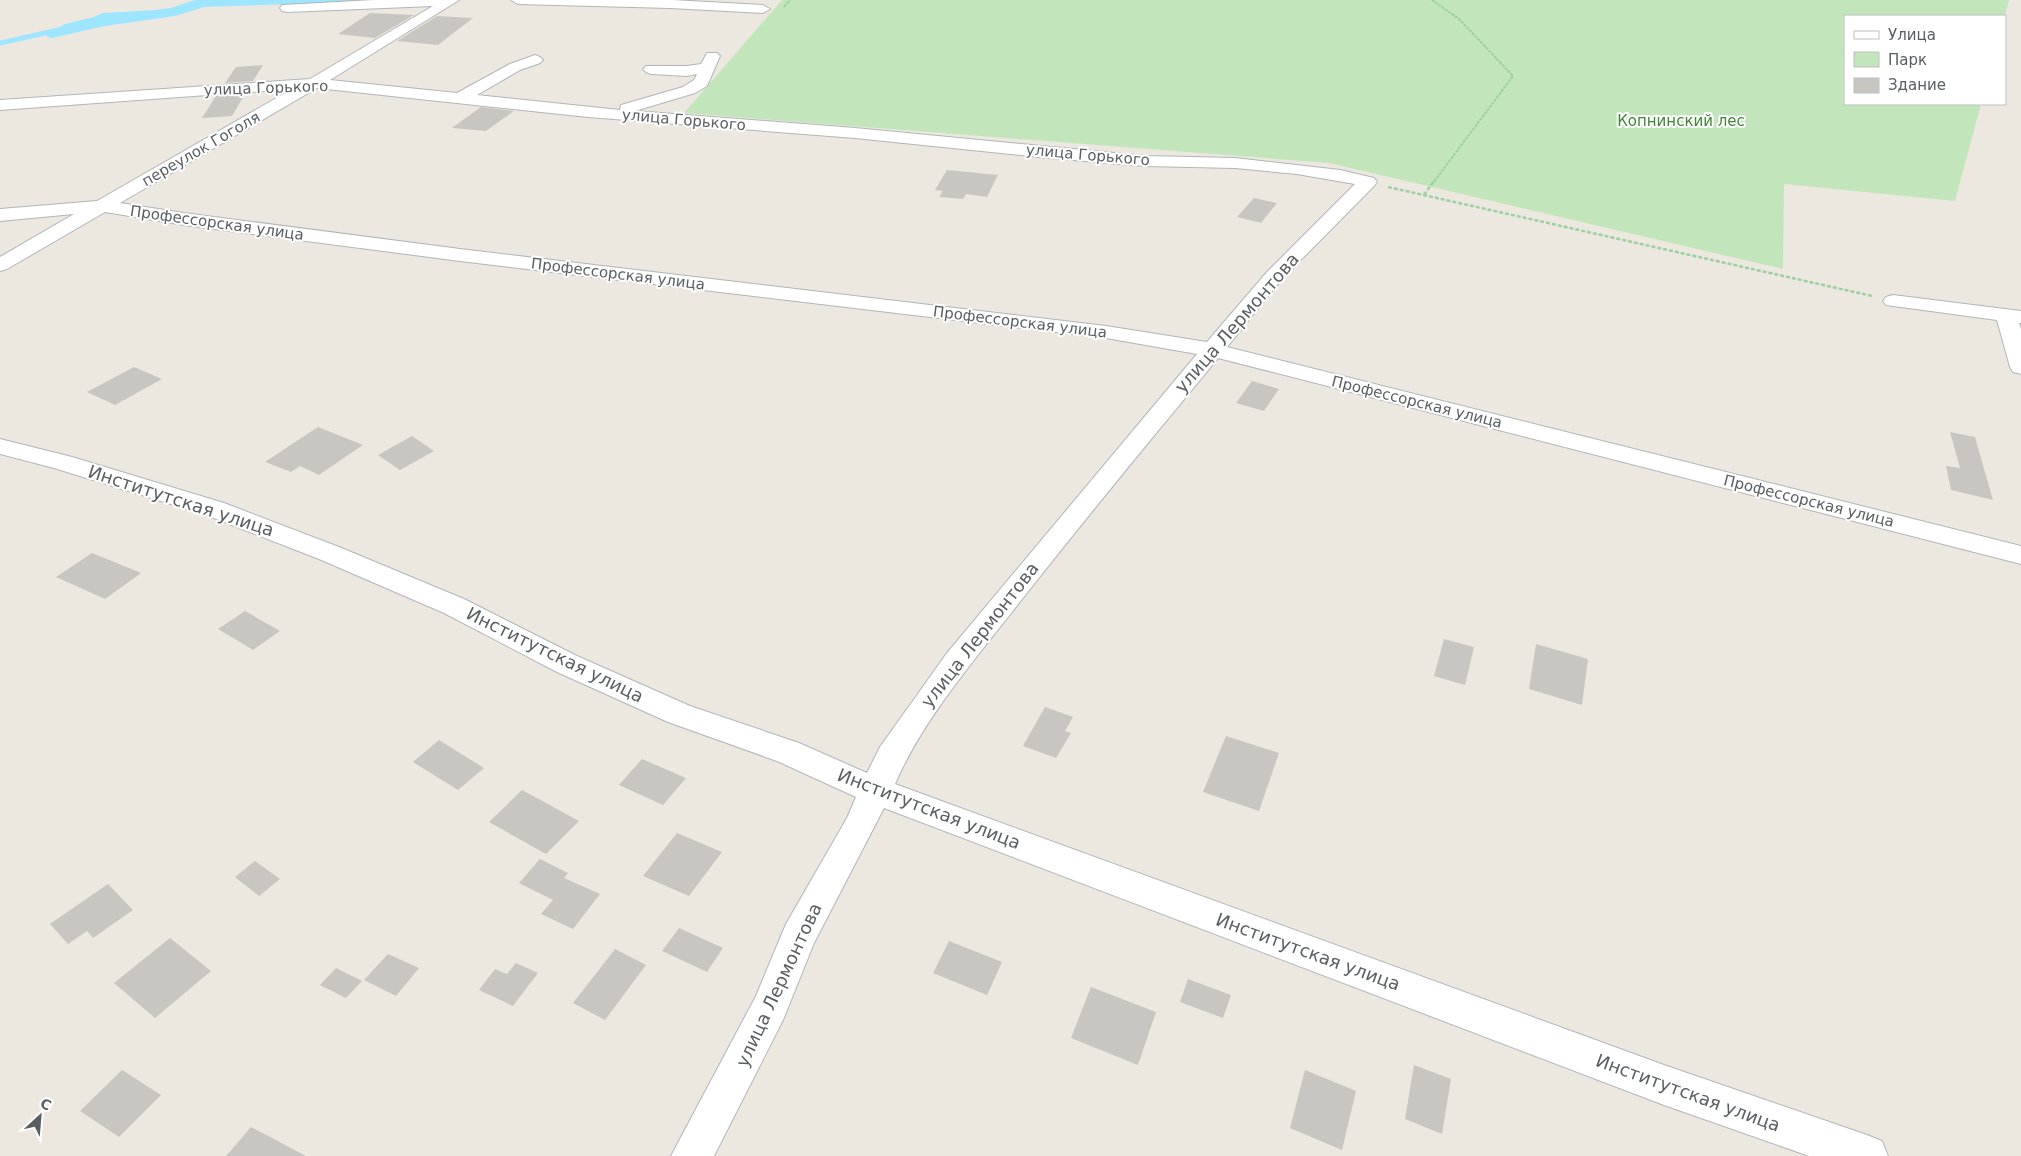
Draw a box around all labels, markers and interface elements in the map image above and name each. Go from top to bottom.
legend [1844,15,2006,105]
text: Улица [1888,26,1936,44]
text: Парк [1888,51,1927,69]
text: Здание [1888,76,1946,94]
street label: улица Горького [204,77,328,99]
street label: улица Горького [621,106,747,134]
street label: переулок Гоголя [139,108,263,190]
park label: Копнинский лес [1617,112,1745,130]
street label: улица Горького [1025,141,1151,169]
street label: Профессорская улица [129,202,305,244]
street label: улица Лермонтова [1170,248,1303,397]
street label: Профессорская улица [530,254,706,294]
street label: Профессорская улица [932,302,1108,342]
street label: Профессорская улица [1330,372,1504,432]
street label: Институтская улица [85,460,277,541]
street label: Профессорская улица [1722,471,1896,531]
street label: улица Лермонтова [916,558,1043,711]
street label: Институтская улица [463,602,647,707]
street label: Институтская улица [835,764,1024,853]
street label: улица Лермонтова [731,900,826,1070]
street label: Институтская улица [1213,908,1403,995]
street label: Институтская улица [1593,1049,1783,1136]
north arrow [15,1091,65,1141]
text: С [38,1095,54,1114]

